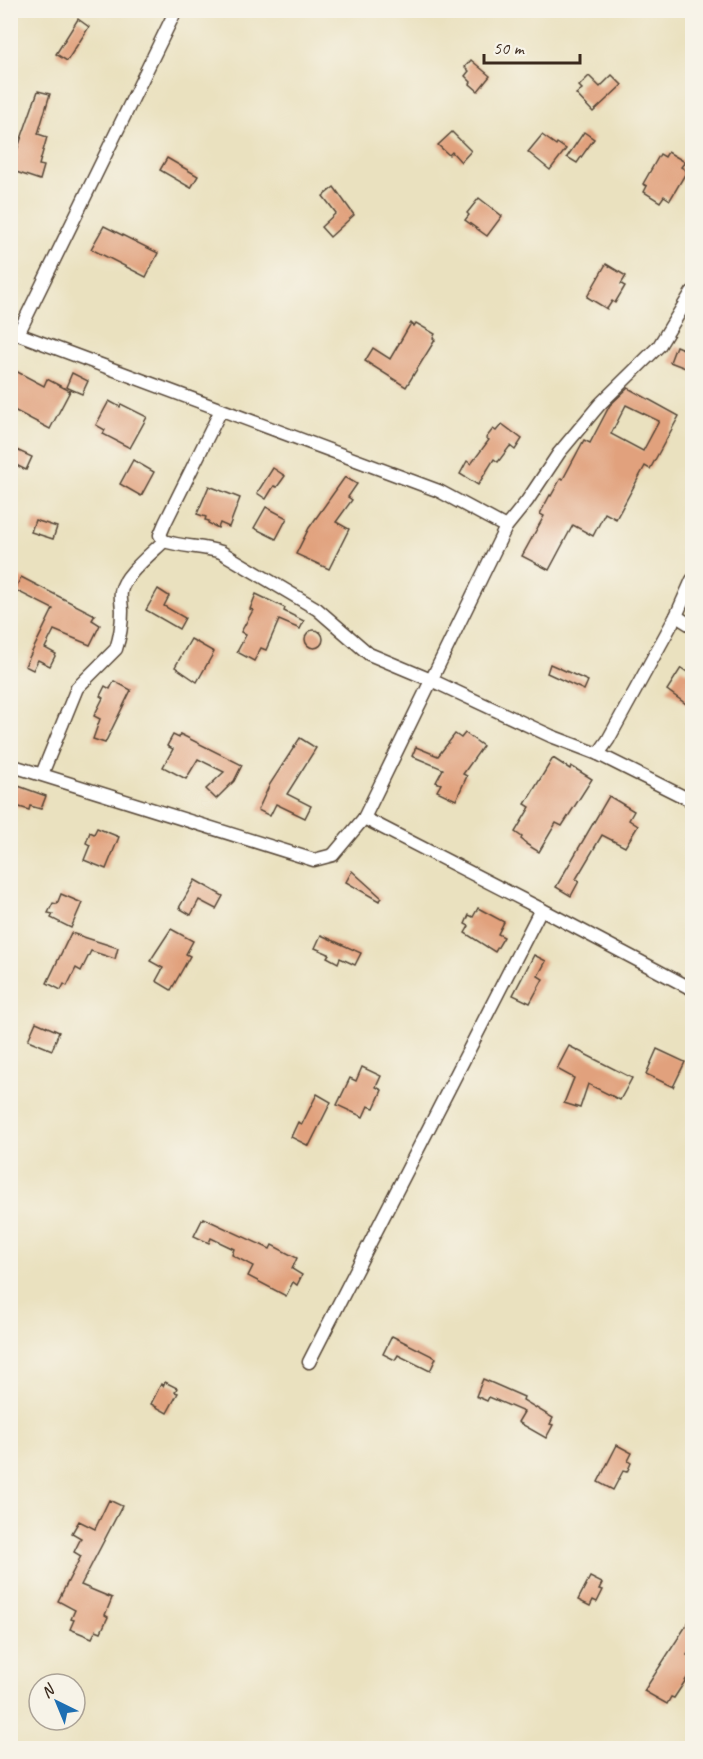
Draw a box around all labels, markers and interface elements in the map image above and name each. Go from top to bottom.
scale bar [484,27,580,65]
text: 50 m [493,37,526,59]
north arrow [27,1672,87,1732]
text: N [37,1679,60,1702]

